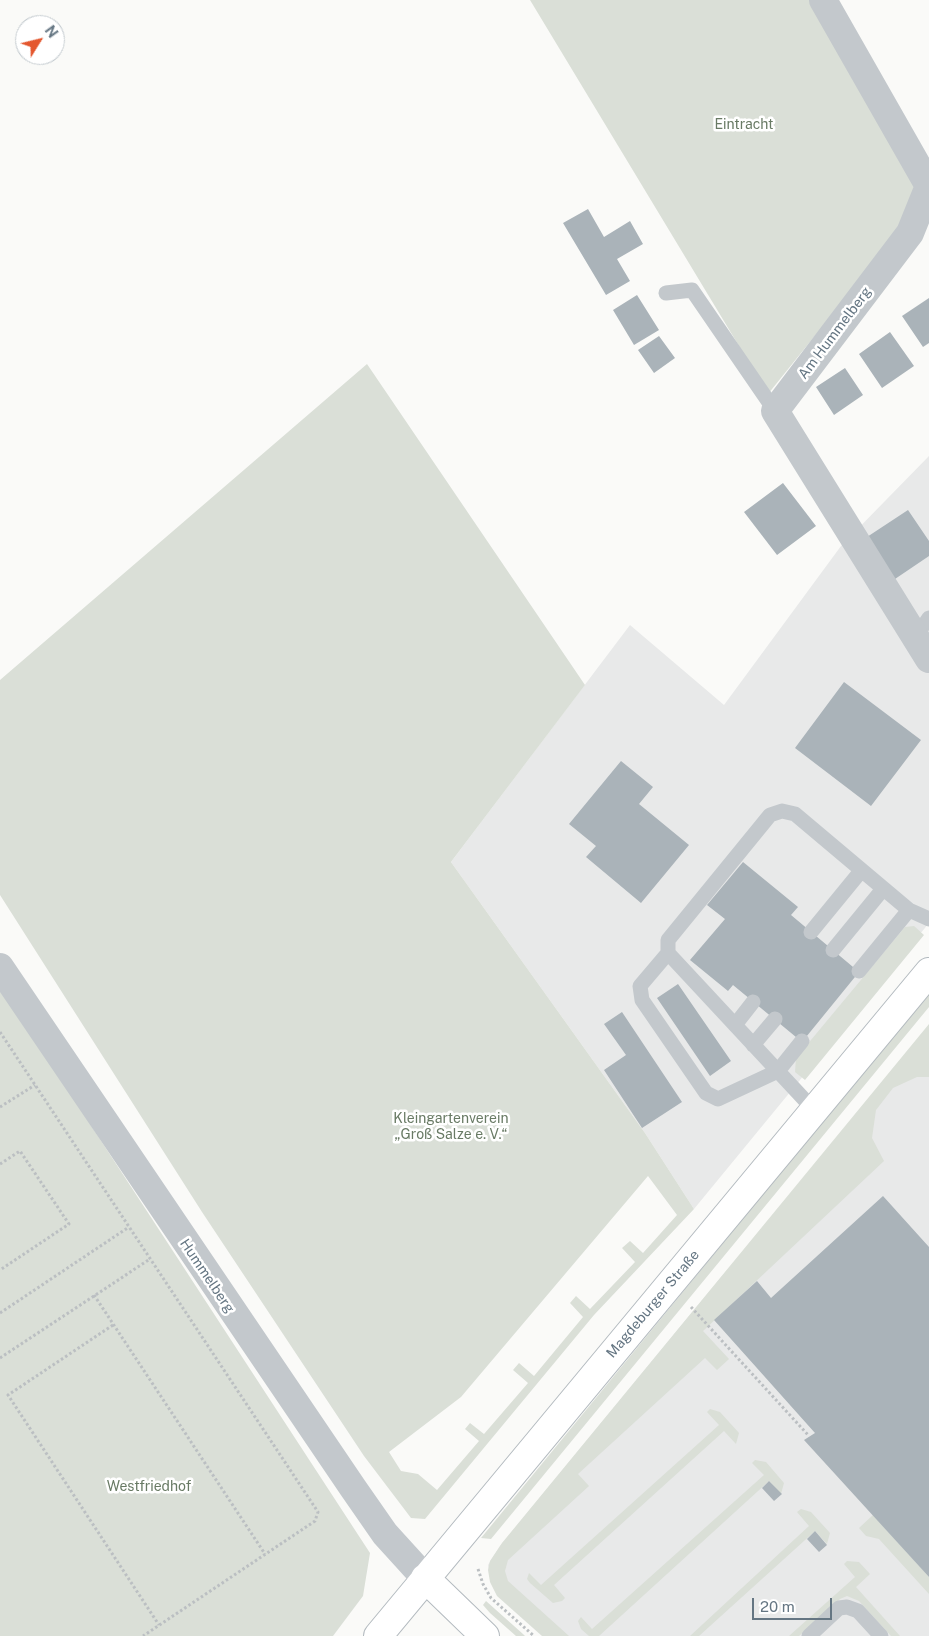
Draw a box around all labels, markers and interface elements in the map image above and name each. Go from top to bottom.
north arrow [15,15,65,65]
text: N [42,23,61,41]
park label: Eintracht [715,117,773,133]
street label: Am Hummelberg [795,284,875,382]
park label: Kleingartenverein „Groß Salze e. V.“ [393,1111,509,1144]
street label: Hummelberg [176,1236,238,1316]
street label: Magdeburger Straße [603,1247,703,1361]
park label: Westfriedhof [107,1479,191,1495]
scale bar [754,1588,834,1620]
text: 20 m [760,1598,795,1615]

